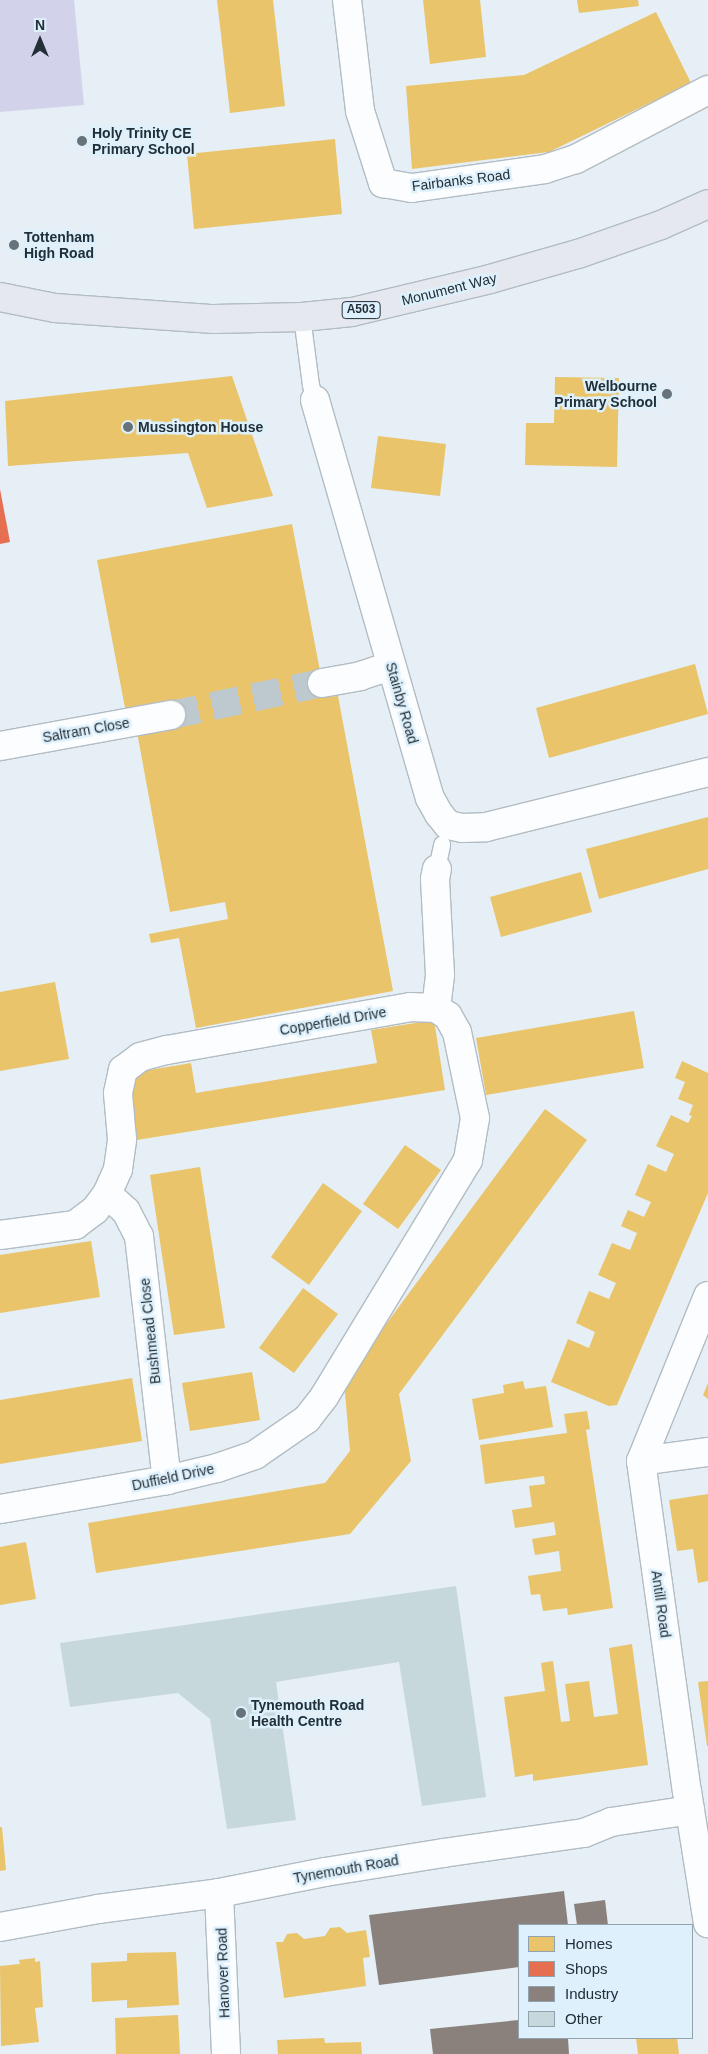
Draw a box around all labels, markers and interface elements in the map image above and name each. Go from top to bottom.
north arrow [15,15,65,65]
text: N [35,17,45,33]
place label: Holy Trinity CE Primary School [92,125,195,158]
marker: Holy Trinity CE Primary School [76,135,88,147]
street label: Fairbanks Road [411,166,511,194]
place label: Tottenham High Road [24,229,95,262]
marker: Tottenham High Road [8,239,20,251]
street label: Monument Way [400,269,498,309]
road number: A503 [341,300,381,320]
place label: Welbourne Primary School [554,378,657,411]
marker: Welbourne Primary School [661,388,673,400]
place label: Mussington House [138,419,263,435]
marker: Mussington House [122,421,134,433]
street label: Stainby Road [382,660,422,746]
street label: Saltram Close [41,714,131,746]
street label: Copperfield Drive [278,1003,388,1039]
street label: Bushmead Close [136,1277,164,1385]
street label: Duffield Drive [130,1460,216,1494]
street label: Antill Road [648,1569,674,1639]
place label: Tynemouth Road Health Centre [251,1697,364,1730]
marker: Tynemouth Road Health Centre [235,1707,247,1719]
street label: Tynemouth Road [292,1851,400,1887]
legend [518,1924,693,2039]
street label: Hanover Road [213,1928,233,2018]
text: Homes [565,1935,613,1952]
text: Shops [565,1960,608,1977]
text: Industry [565,1985,618,2002]
text: Other [565,2010,603,2027]

